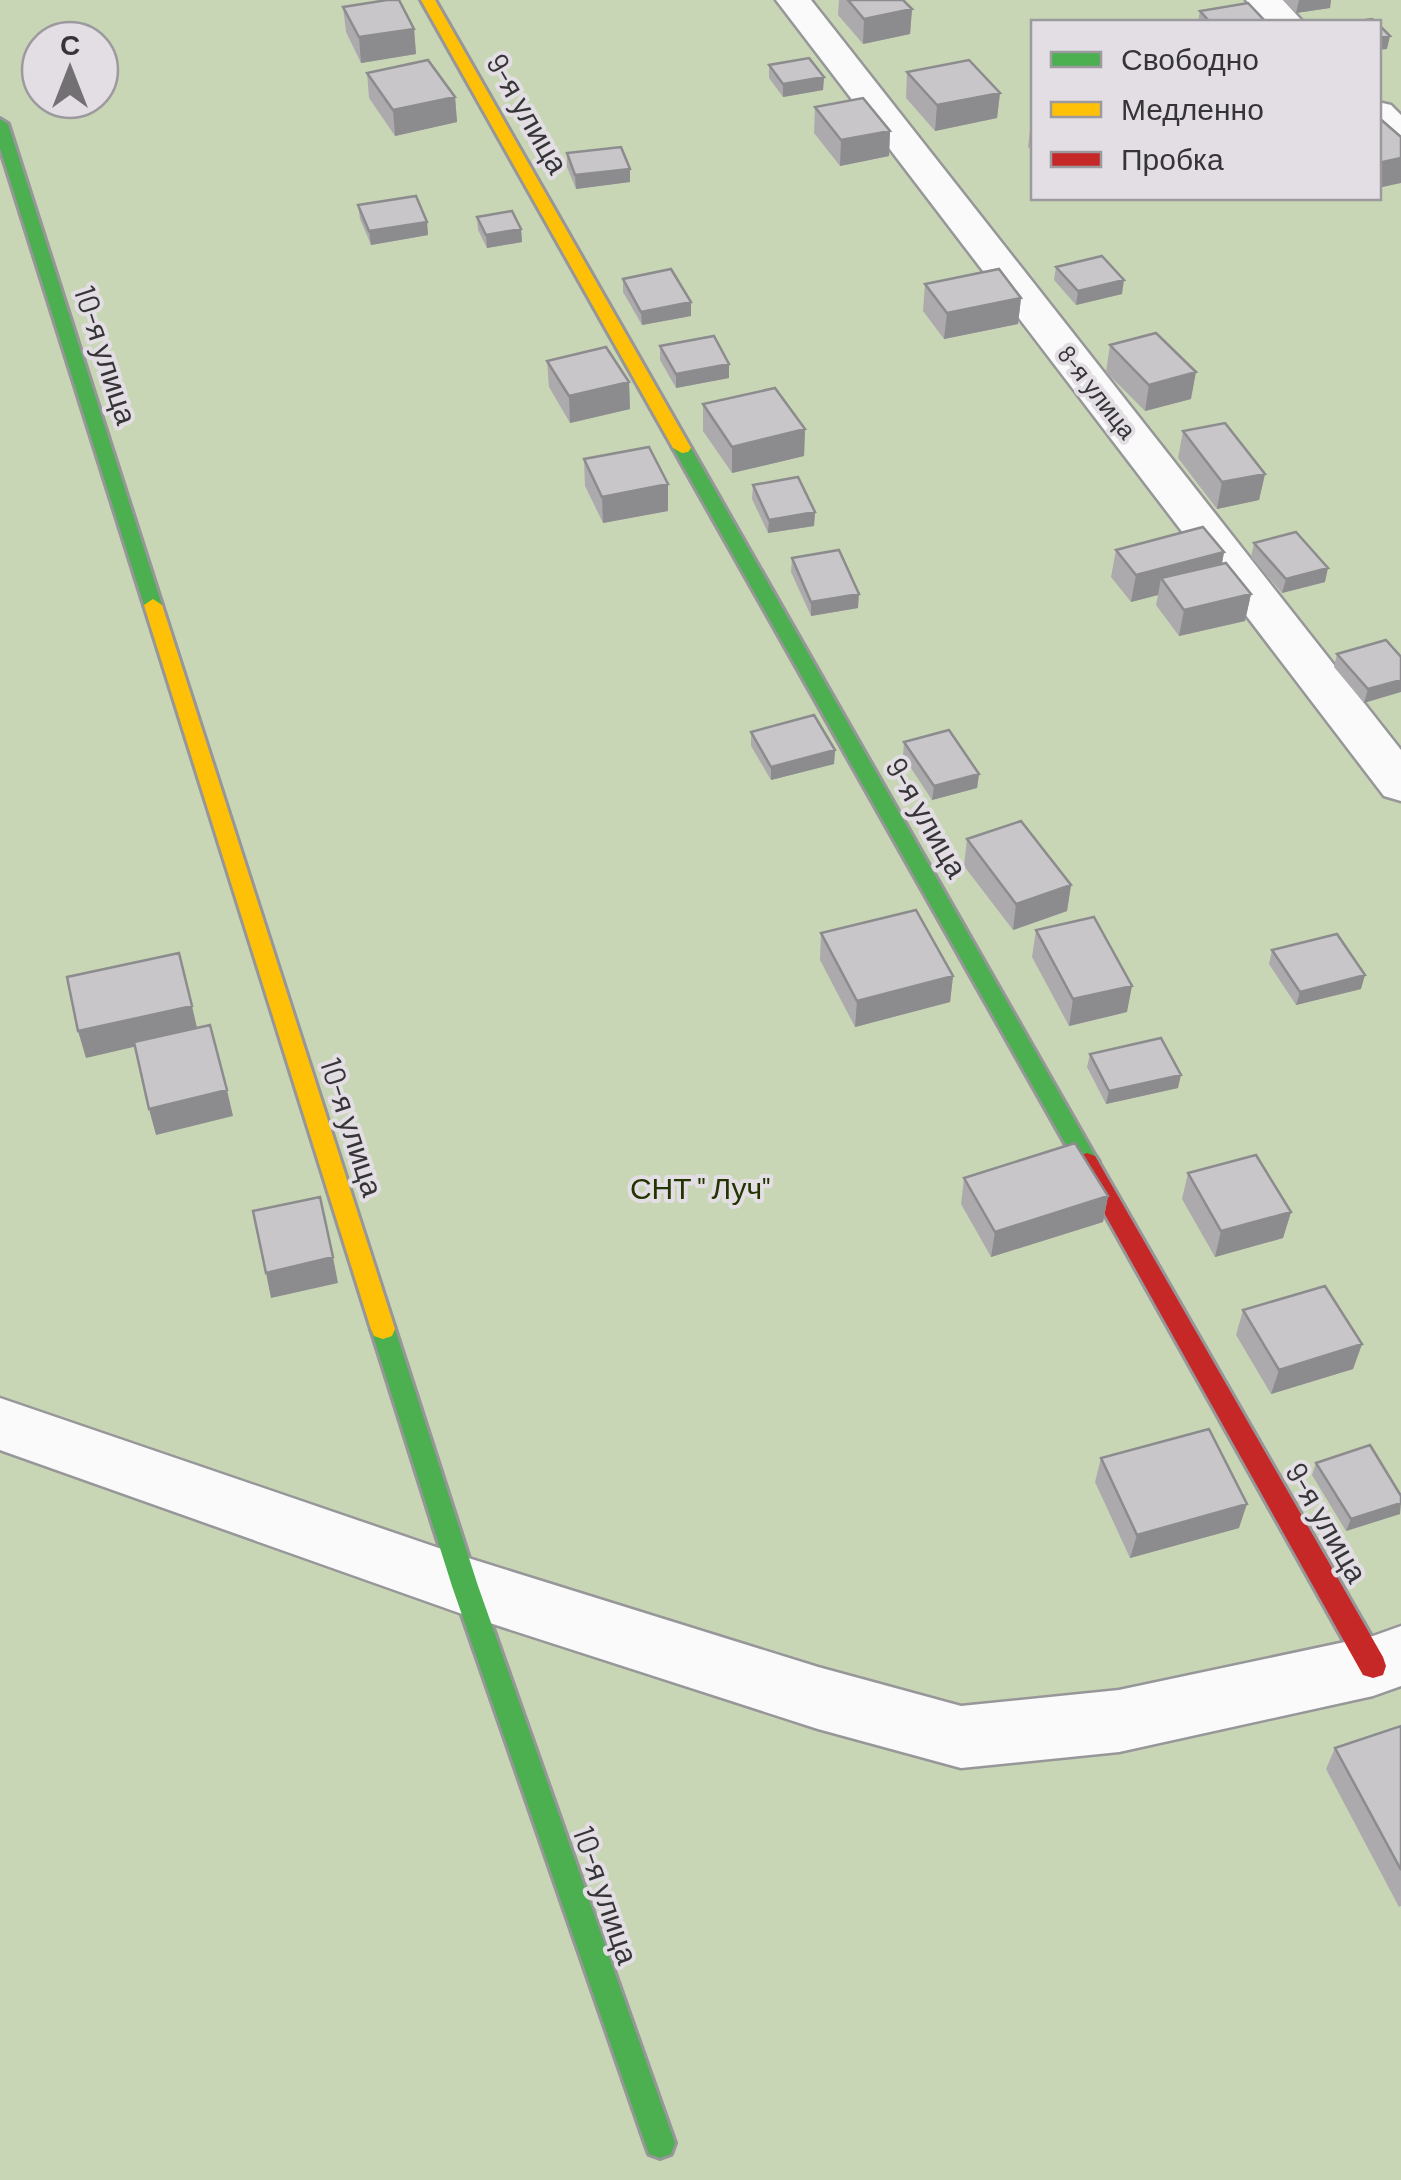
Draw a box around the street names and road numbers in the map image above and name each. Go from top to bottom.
street label: 9-я улица [480,47,578,180]
street label: 10-я улица [68,280,146,429]
street label: 8-я улица [1052,339,1144,444]
street label: 9-я улица [879,751,977,884]
street label: 10-я улица [314,1052,392,1201]
street label: 9-я улица [1279,1456,1377,1589]
street label: 10-я улица [566,1820,647,1969]

